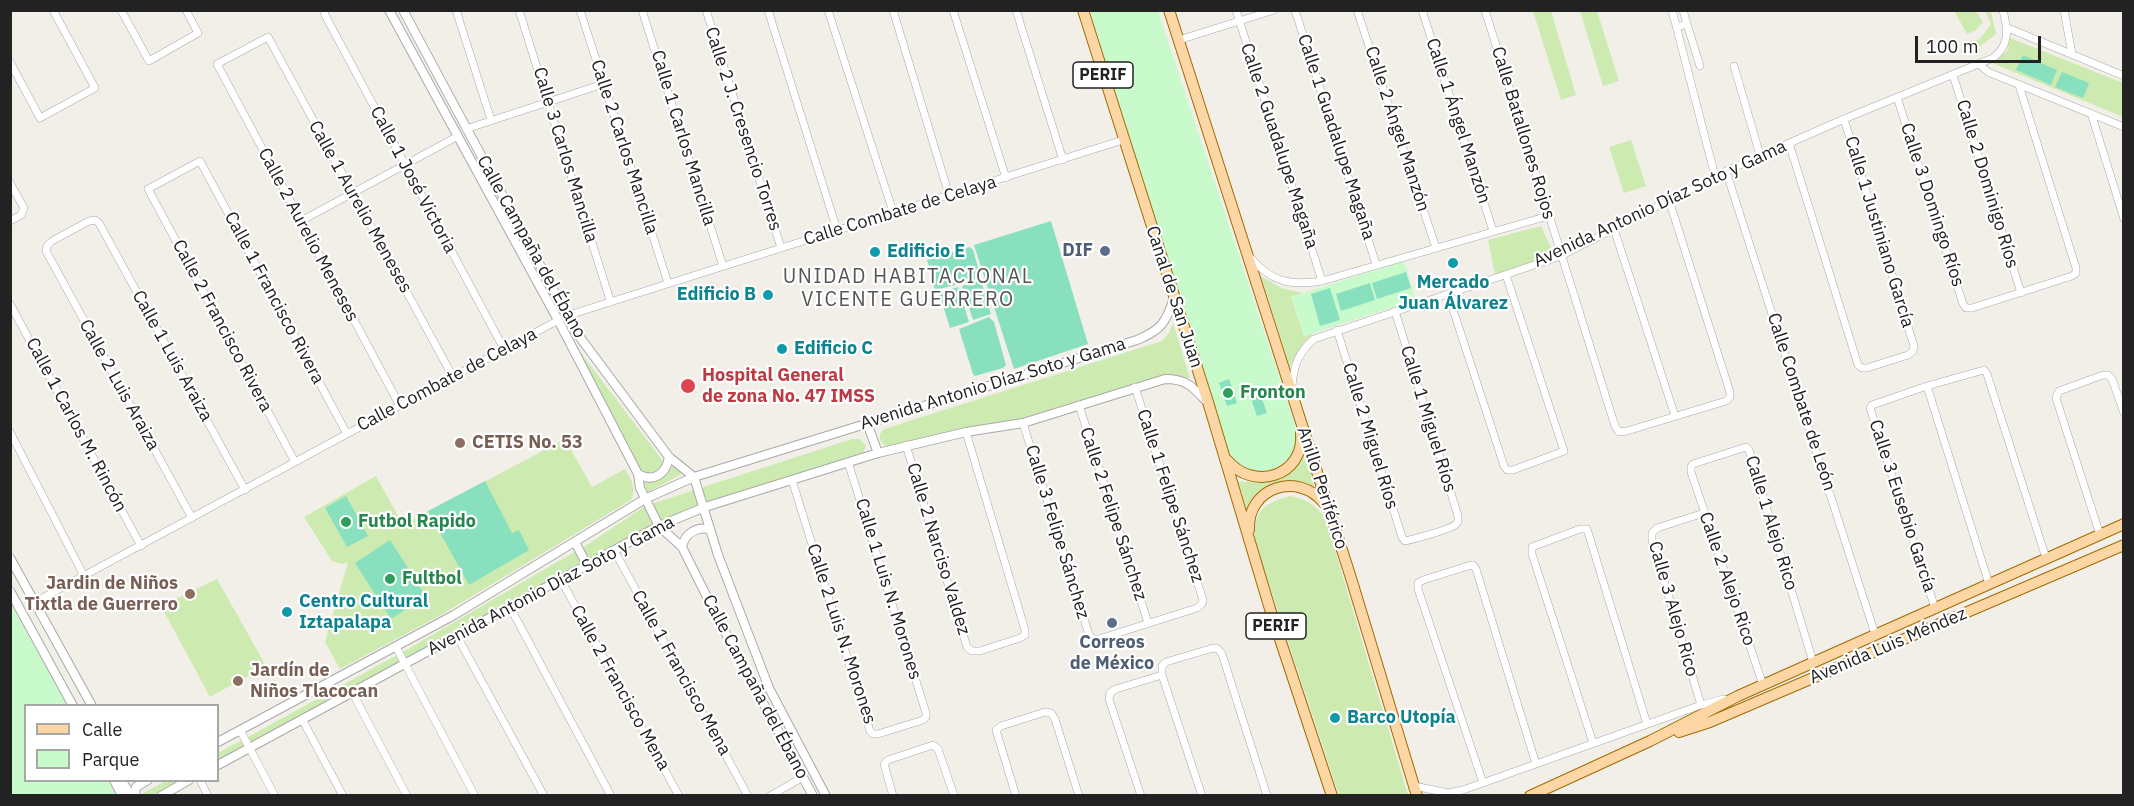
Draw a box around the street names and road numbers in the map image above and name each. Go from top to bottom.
street label: Calle 2 J. Cresencio Torres [700,24,786,234]
street label: Calle 1 Guadalupe Magaña [1293,31,1379,243]
street label: Calle 1 Ángel Manzón [1421,35,1495,207]
street label: Calle 2 Guadalupe Magaña [1236,40,1322,252]
street label: Calle 2 Ángel Manzón [1360,43,1434,215]
street label: Calle Batallones Rojos [1486,44,1560,222]
street label: Calle 1 Carlos Mancilla [646,48,720,228]
street label: Calle 2 Carlos Mancilla [586,57,662,237]
road number: PERIF [1073,62,1133,88]
street label: Calle 3 Carlos Mancilla [528,65,602,245]
street label: Calle 2 Dominigo Ríos [1951,97,2023,271]
street label: Calle 1 José Victoria [365,103,461,257]
street label: Calle 1 Aurelio Meneses [304,117,416,297]
street label: Calle 3 Domingo Ríos [1895,120,1969,290]
street label: Calle 1 Justiniano García [1840,134,1918,330]
street label: Avenida Antonio Díaz Soto y Gama [1530,136,1790,272]
street label: Calle 2 Aurelio Meneses [253,144,363,326]
street label: Calle Campaña del Ébano [472,152,590,342]
street label: Calle Combate de Celaya [801,171,999,251]
street label: Calle 1 Francisco Rivera [219,208,329,388]
street label: Canal de San Juan [1141,223,1207,371]
street label: Calle 2 Francisco Rivera [167,236,277,416]
street label: Calle 1 Luis Araiza [127,287,217,425]
street label: Calle Combate de León [1762,310,1840,494]
street label: Calle 2 Luis Araiza [74,316,164,454]
street label: Calle Combate de Celaya [353,323,541,437]
street label: Avenida Antonio Díaz Soto y Gama [858,333,1128,435]
street label: Calle 1 Carlos M. Rincón [21,334,131,516]
street label: Calle 1 Miguel Ríos [1395,343,1461,495]
street label: Calle 2 Miguel Ríos [1337,360,1403,512]
street label: Calle 1 Felipe Sánchez [1132,407,1208,585]
street label: Calle 3 Eusebio García [1864,417,1940,595]
street label: Anillo Periférico [1292,424,1352,552]
street label: Calle 2 Felipe Sánchez [1075,425,1151,603]
street label: Calle 3 Felipe Sánchez [1020,442,1094,622]
street label: Calle 1 Alejo Rico [1740,453,1802,593]
street label: Calle 2 Narciso Valdez [902,460,974,638]
street label: Calle 1 Luis N. Morones [850,496,926,682]
street label: Calle 2 Alejo Rico [1694,509,1760,649]
street label: Avenida Antonio Díaz Soto y Gama [424,512,678,660]
street label: Calle 3 Alejo Rico [1643,539,1703,679]
street label: Calle 2 Luis N. Morones [802,541,880,727]
street label: Calle 1 Francisco Mena [627,587,735,759]
street label: Calle Campaña del Ébano [697,591,813,783]
street label: Calle 2 Francisco Mena [566,602,674,774]
street label: Avenida Luis Méndez [1806,603,1970,689]
road number: PERIF [1246,613,1306,639]

